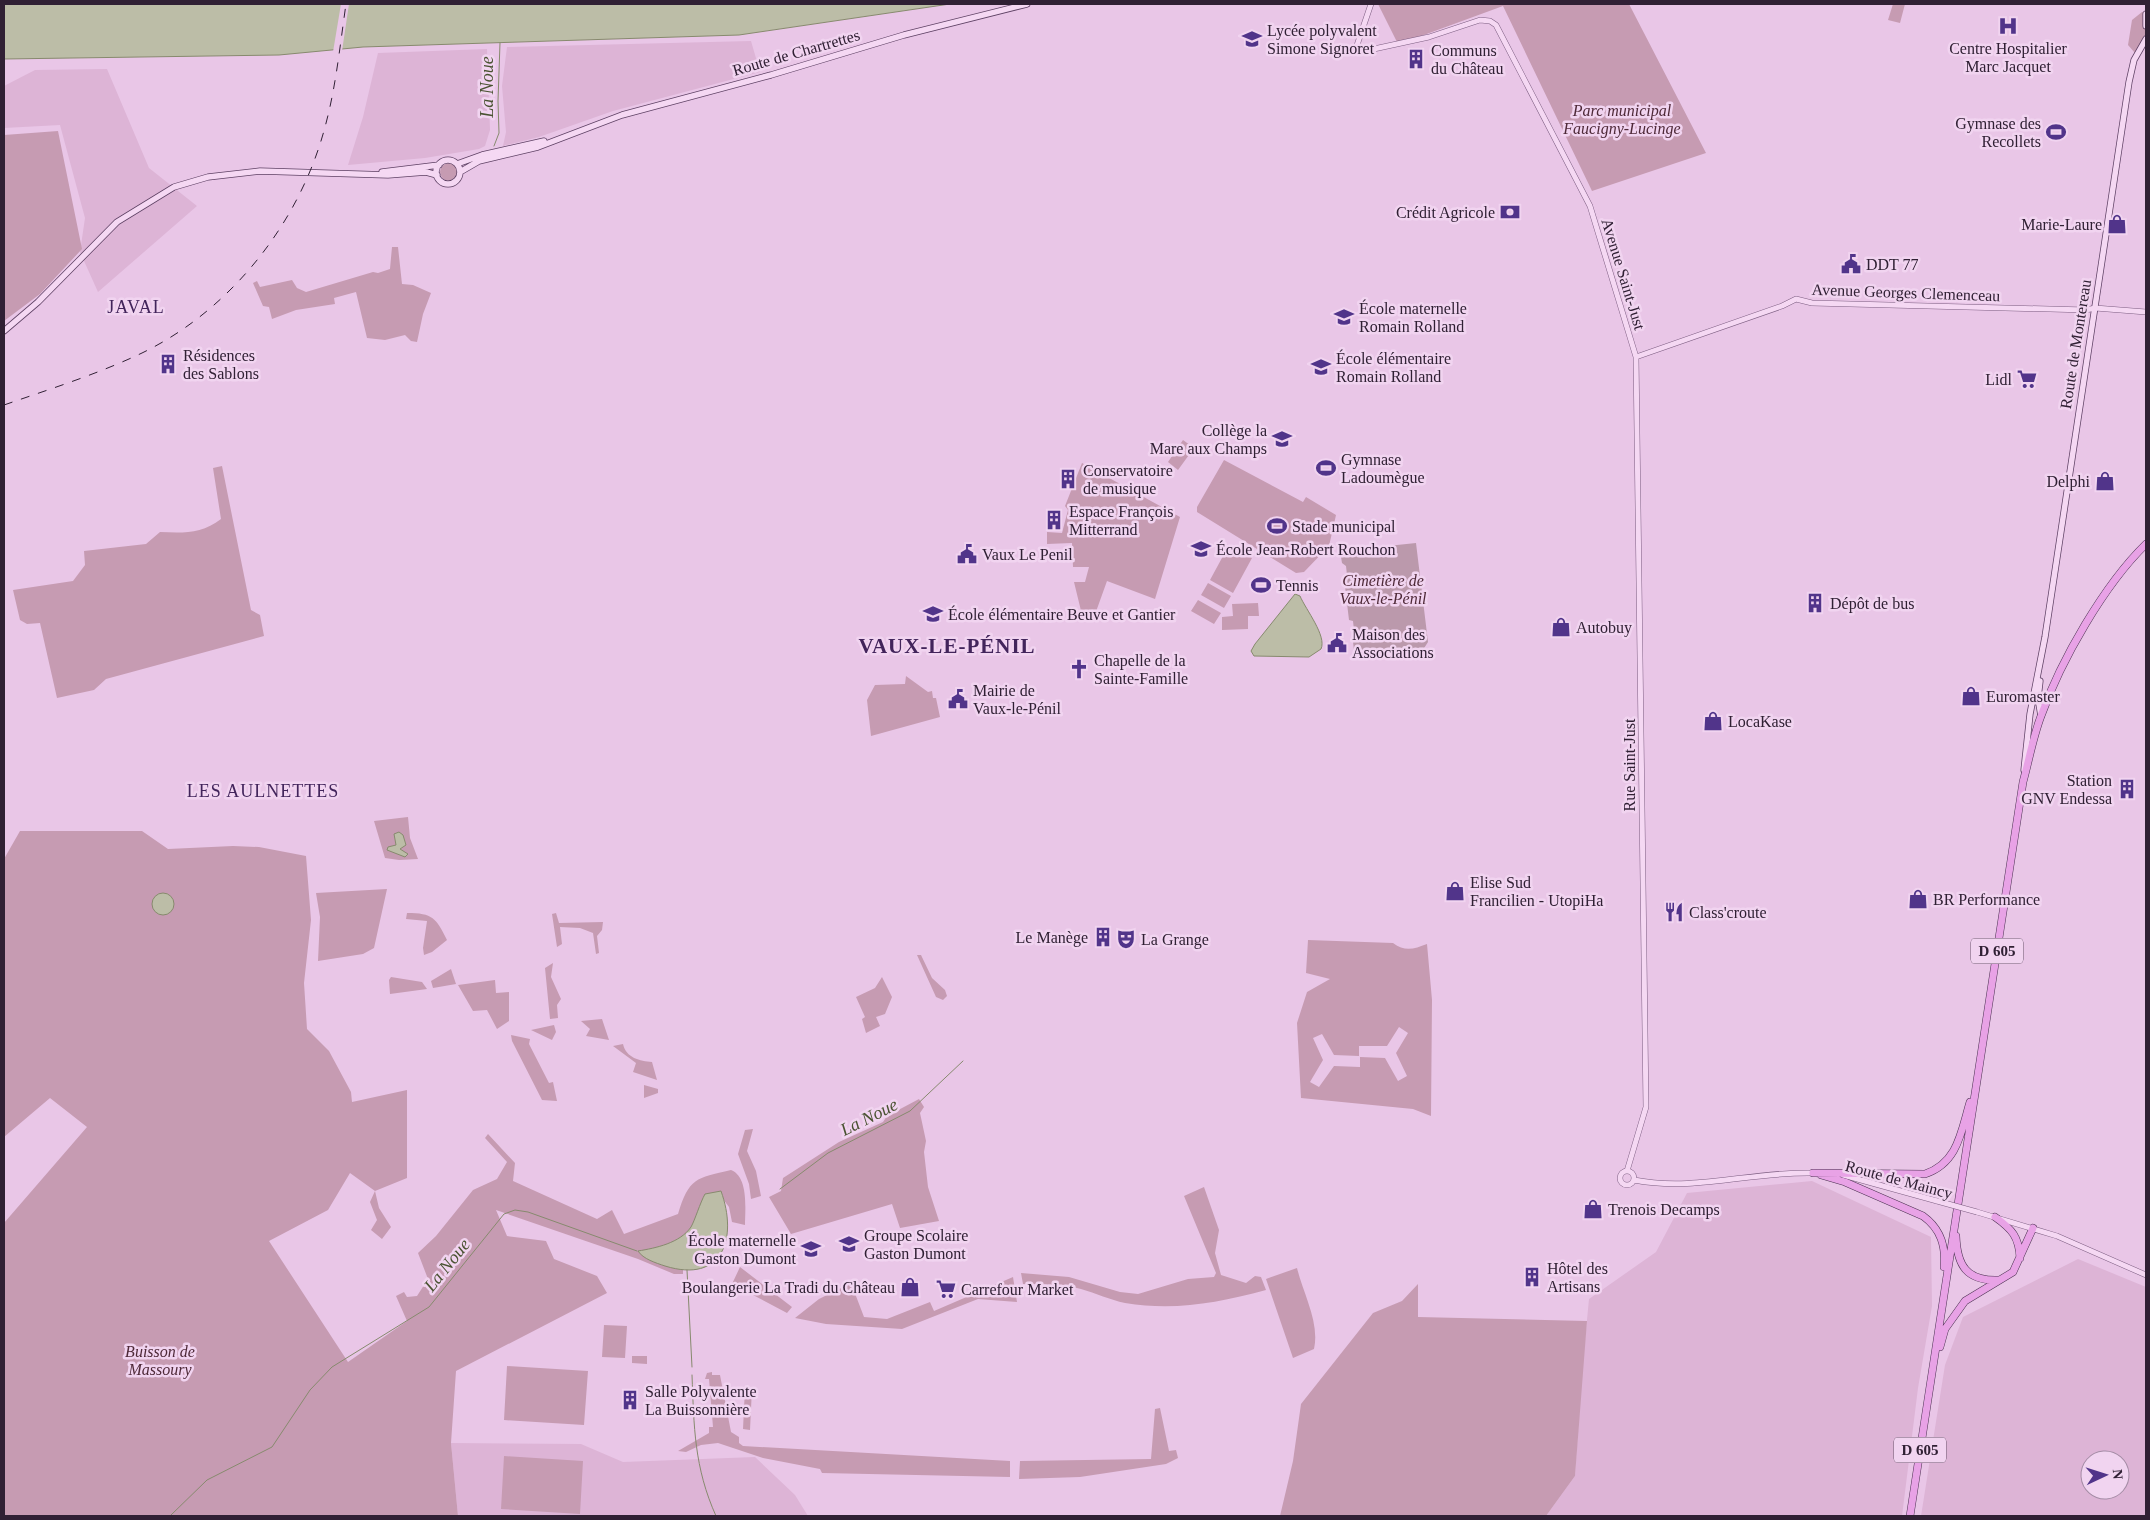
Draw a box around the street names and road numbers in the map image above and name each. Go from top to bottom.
street label: Route de Chartrettes [731,26,862,79]
street label: Avenue Saint-Just [1598,216,1649,332]
street label: Route de Montereau [2057,278,2094,410]
street label: Avenue Georges Clemenceau [1811,281,2001,305]
street label: Rue Saint-Just [1621,718,1638,811]
road number: D 605 [1971,938,2023,964]
street label: Route de Maincy [1843,1157,1954,1203]
road number: D 605 [1894,1438,1946,1462]

